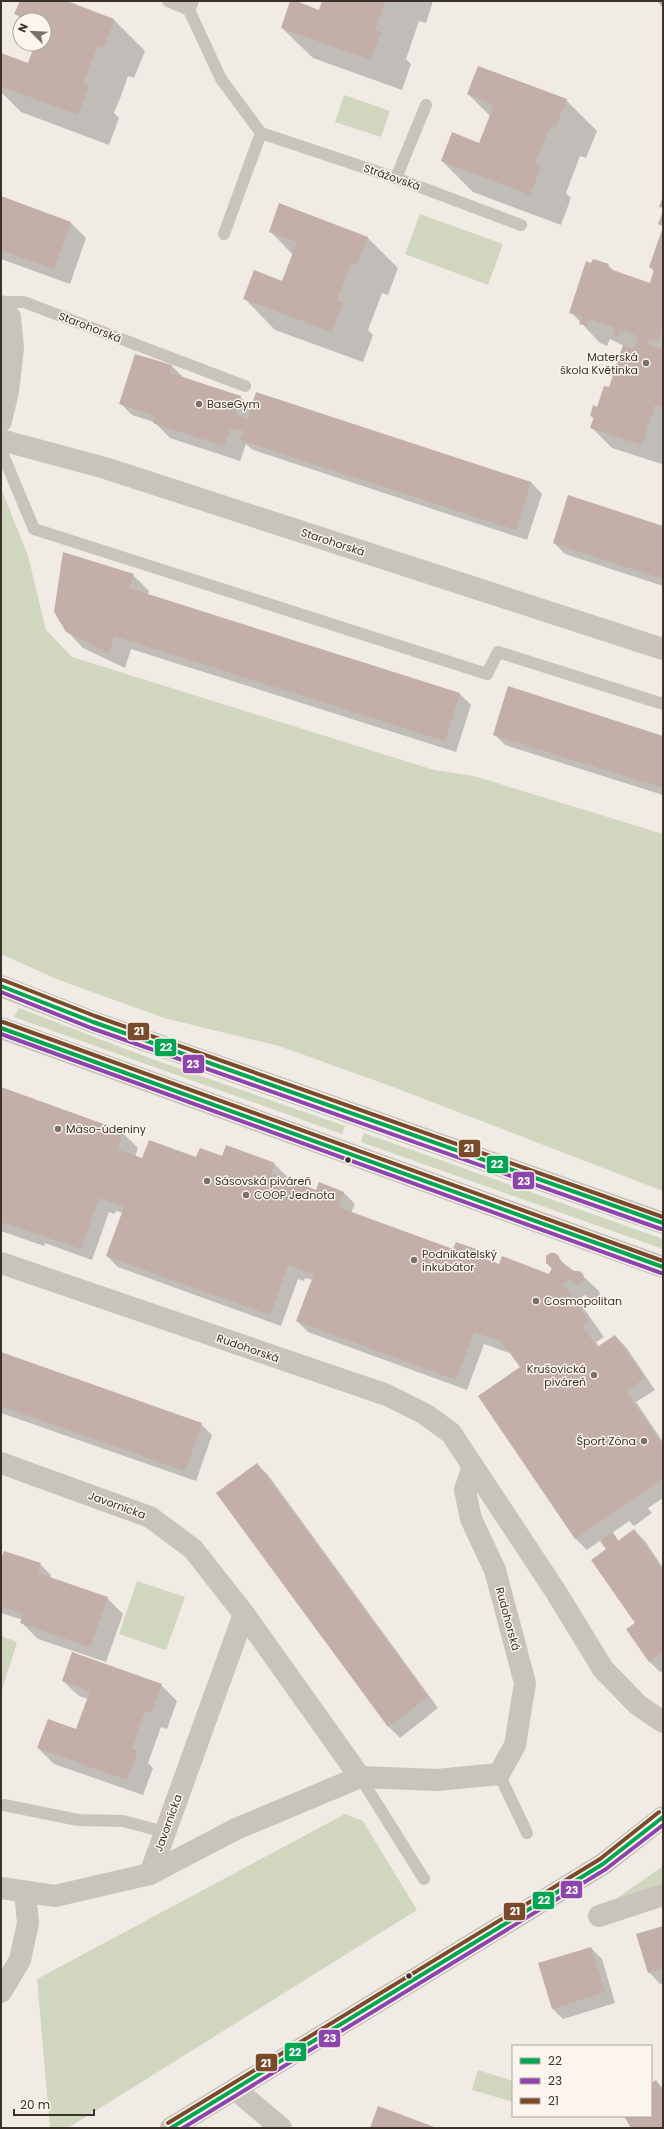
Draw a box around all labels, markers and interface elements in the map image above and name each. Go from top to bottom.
north arrow [12,12,52,52]
text: N [14,21,32,35]
street label: Strážovská [361,160,423,194]
street label: Starohorská [56,308,124,346]
place label: Materská škola Květinka [560,349,638,378]
marker: Materská škola Květinka [641,358,651,368]
place label: BaseGym [207,396,260,412]
marker: BaseGym [194,399,204,409]
street label: Starohorská [299,524,367,560]
line badge: 21 [127,1022,150,1041]
text: 21 [134,1023,144,1039]
line badge: 22 [154,1038,177,1057]
text: 22 [160,1039,172,1055]
line badge: 23 [182,1054,205,1074]
text: 23 [187,1056,200,1072]
place label: Mäso-údeniny [66,1121,147,1137]
marker: Mäso-údeniny [53,1124,63,1134]
line badge: 21 [458,1139,481,1158]
text: 21 [464,1140,474,1156]
unlabelled marker [343,1155,353,1165]
line badge: 22 [486,1155,509,1174]
text: 22 [491,1156,503,1172]
line badge: 23 [512,1171,535,1190]
place label: Sásovská piváreň [215,1173,311,1189]
text: 23 [518,1173,531,1189]
marker: Sásovská piváreň [202,1176,212,1186]
place label: COOP Jednota [254,1187,335,1203]
marker: COOP Jednota [241,1190,251,1200]
place label: Podnikatelský inkubátor [422,1246,498,1275]
marker: Podnikatelský inkubátor [409,1255,419,1265]
place label: Cosmopolitan [544,1293,622,1309]
marker: Cosmopolitan [531,1296,541,1306]
street label: Rudohorská [215,1330,281,1366]
place label: Krušovická piváreň [527,1361,586,1390]
marker: Krušovická piváreň [589,1370,599,1380]
place label: Šport Zóna [577,1433,636,1449]
marker: Šport Zóna [639,1436,649,1446]
street label: Javornícka [86,1487,148,1523]
street label: Rudohorská [492,1585,524,1653]
street label: Javornícka [150,1792,186,1854]
line badge: 23 [560,1880,583,1899]
text: 23 [566,1882,579,1898]
line badge: 22 [532,1891,555,1910]
text: 22 [538,1892,550,1908]
line badge: 21 [503,1902,526,1921]
text: 21 [510,1903,520,1919]
unlabelled marker [404,1971,414,1981]
line badge: 23 [318,2029,341,2048]
text: 23 [324,2030,337,2046]
line badge: 22 [284,2042,307,2062]
text: 22 [289,2044,301,2060]
legend [512,2045,652,2117]
text: 22 [548,2052,562,2069]
line badge: 21 [255,2053,278,2072]
text: 21 [261,2055,271,2071]
text: 23 [548,2072,562,2089]
scale bar [14,2091,94,2117]
text: 21 [548,2092,559,2109]
text: 20 m [20,2096,50,2113]

